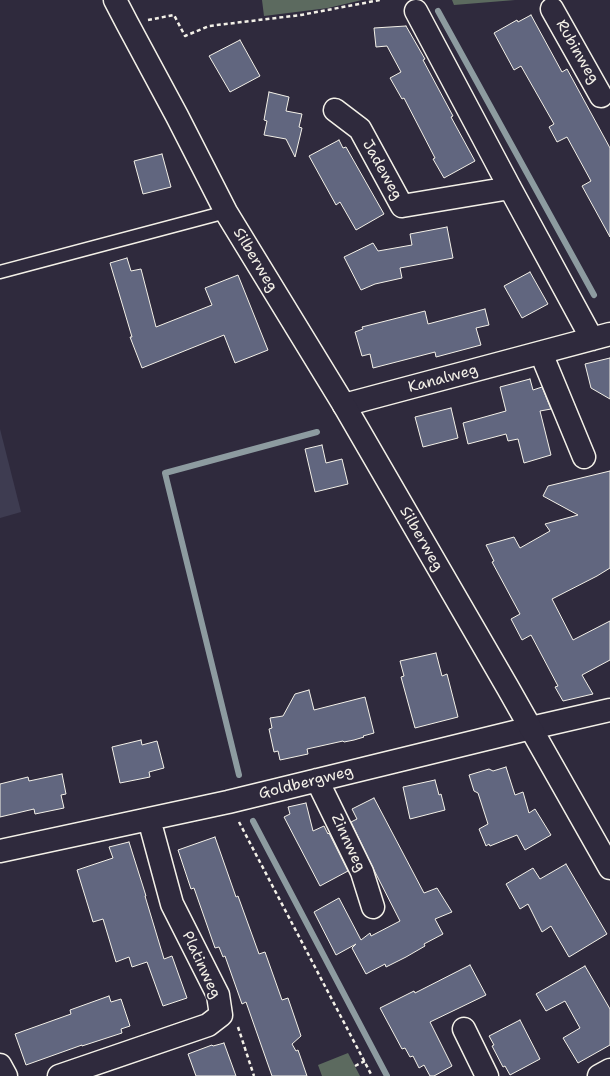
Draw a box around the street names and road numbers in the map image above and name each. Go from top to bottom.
street label: Rubinweg [552,17,602,87]
street label: Jadeweg [358,137,406,203]
street label: Silberweg [229,225,281,295]
street label: Kanalweg [406,361,480,397]
street label: Silberweg [395,504,447,574]
street label: Goldbergweg [257,763,355,803]
street label: Zinnweg [327,811,369,875]
street label: Platinweg [178,929,224,1001]

